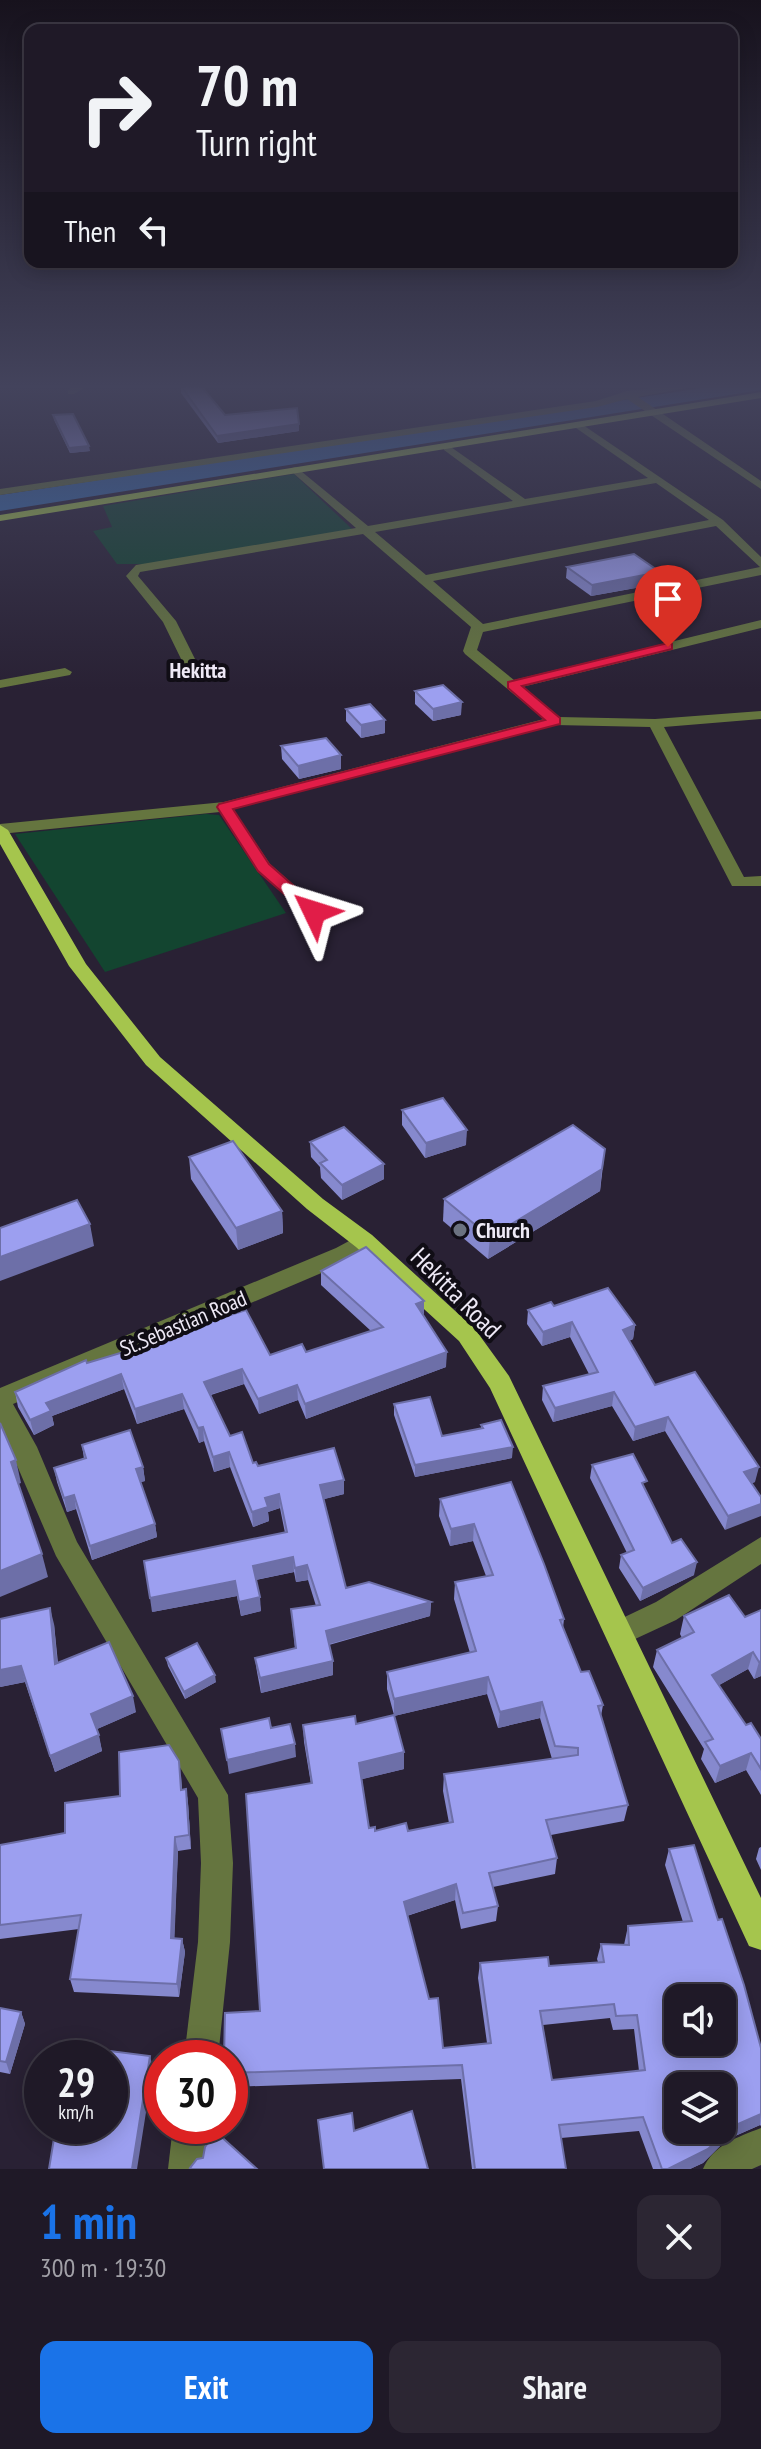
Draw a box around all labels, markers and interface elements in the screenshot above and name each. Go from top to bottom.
text: 70 m [196,49,298,121]
icon: right [64,56,168,160]
text: Turn right [196,119,317,166]
icon: left [132,208,176,252]
text: Then [64,211,116,250]
pin [634,565,702,647]
icon: arrive [646,577,690,621]
district label: Hekitta [170,656,226,684]
position arrow [272,870,356,954]
place label: Church [476,1216,530,1244]
marker: Church [451,1221,469,1239]
street label: Hekitta Road [404,1240,509,1345]
street label: St.Sebastian Road [115,1284,251,1362]
map controls [664,1984,736,2144]
button: sound [664,1984,736,2056]
speed limit sign: 30 [144,2040,248,2144]
text: 29 [57,2056,95,2108]
button: layers [664,2072,736,2144]
text: km/h [58,2099,94,2125]
text: 1 min [40,2190,137,2252]
button: close [637,2195,721,2279]
text: 300 m · 19:30 [40,2251,166,2284]
button: Exit [40,2341,373,2433]
button: Share [389,2341,721,2433]

